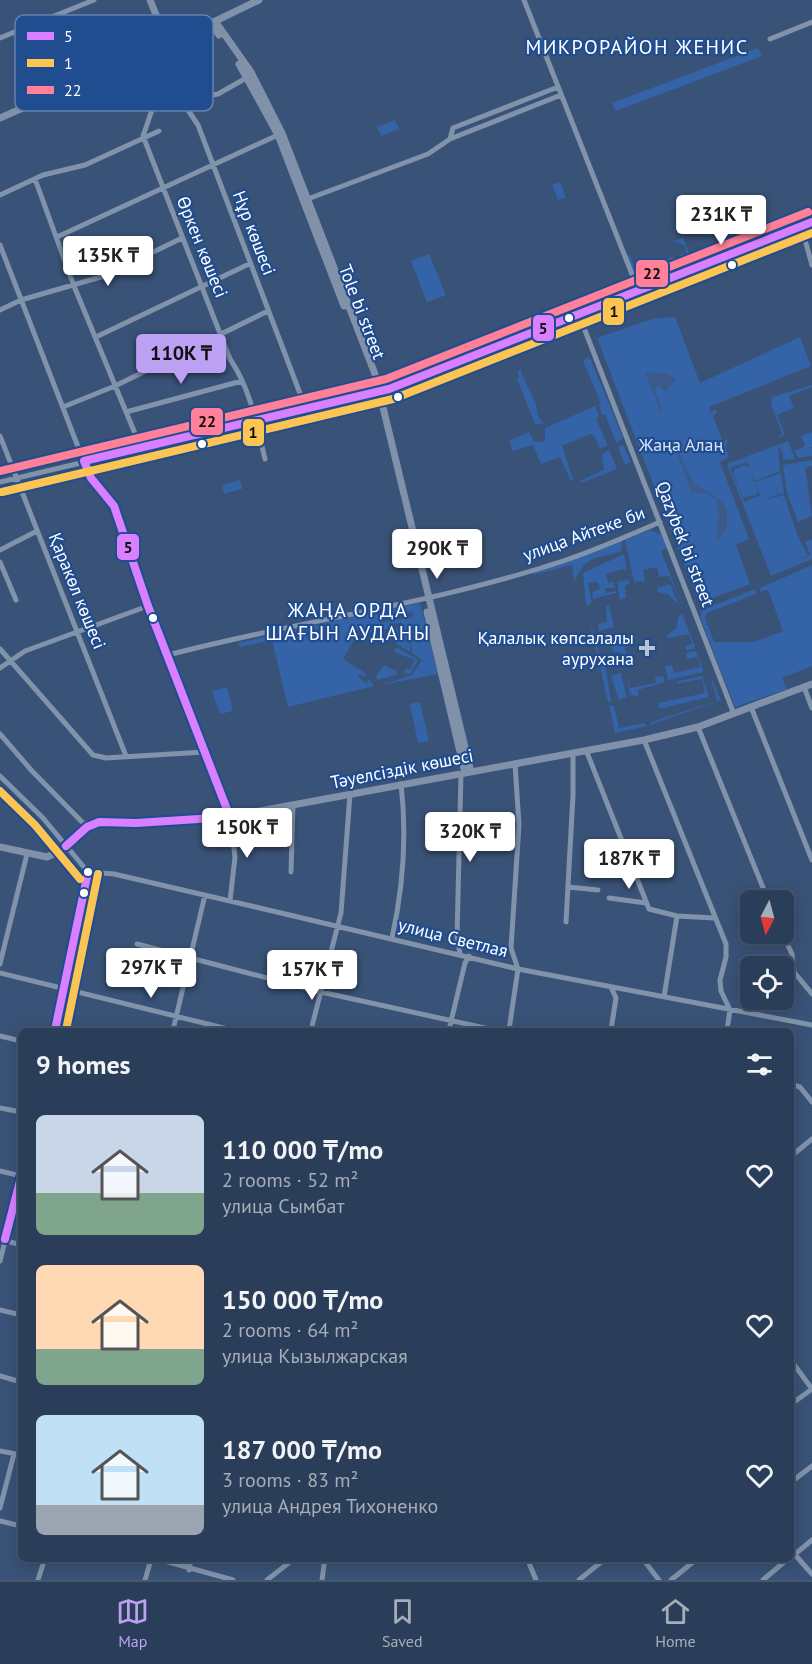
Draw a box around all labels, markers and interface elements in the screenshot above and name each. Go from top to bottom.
legend [15,15,213,111]
text: 5 [64,26,73,46]
district label: МИКРОРАЙОН ЖЕНИС [525,34,749,60]
text: 1 [64,53,73,73]
text: 22 [64,80,81,100]
street label: Нұр көшесі [228,187,281,278]
street label: Өркен көшесі [172,193,233,301]
pin: 231K ₸ [672,195,770,246]
text: 231K ₸ [690,201,752,227]
pin: 135K ₸ [59,236,157,287]
text: 135K ₸ [77,242,139,268]
line badge: 22 [635,259,669,288]
unlabelled marker [726,259,738,271]
street label: Tole bi street [334,261,391,363]
text: 22 [643,263,661,283]
line badge: 1 [602,297,625,326]
text: 1 [609,301,619,321]
unlabelled marker [563,312,575,324]
line badge: 5 [532,314,555,342]
text: 5 [538,318,548,338]
pin: 110K ₸ [132,334,230,385]
text: 110K ₸ [150,340,212,366]
unlabelled marker [392,391,404,403]
line badge: 22 [190,407,224,436]
text: 22 [198,411,216,431]
line badge: 1 [242,418,265,447]
text: 1 [248,422,258,442]
park label: Жаңа Алаң [638,433,723,456]
unlabelled marker [196,438,208,450]
street label: Qazybek bi street [651,478,720,610]
street label: улица Айтеке би [520,501,648,566]
street label: Қаракөл көшесі [44,529,111,652]
pin: 290K ₸ [388,529,486,580]
line badge: 5 [116,533,140,561]
text: 290K ₸ [406,535,468,561]
text: 5 [123,537,133,557]
district label: ЖАҢА ОРДА ШАҒЫН АУДАНЫ [265,597,431,646]
unlabelled marker [147,612,159,624]
place label: Қалалық көпсалалы аурухана [478,626,634,670]
marker: Қалалық көпсалалы аурухана [638,639,656,657]
street label: Тәуелсіздік көшесі [329,743,475,794]
pin: 150K ₸ [198,808,296,859]
pin: 320K ₸ [421,812,519,863]
text: 150K ₸ [216,814,278,840]
text: 320K ₸ [439,818,501,844]
pin: 187K ₸ [580,839,678,890]
text: 187K ₸ [598,845,660,871]
unlabelled marker [82,866,94,878]
unlabelled marker [78,887,90,899]
north arrow [740,890,794,944]
map controls [740,890,794,1010]
street label: улица Светлая [396,913,510,962]
pin: 297K ₸ [102,948,200,999]
pin: 157K ₸ [263,950,361,1001]
text: 297K ₸ [120,954,182,980]
text: 157K ₸ [281,956,343,982]
button: locate [740,956,794,1010]
text: 9 homes [36,1048,131,1081]
icon: filters [743,1048,776,1081]
text: 110 000 ₸/mo [222,1133,383,1166]
icon: home [84,1139,156,1211]
icon: heart [743,1159,776,1192]
text: 2 rooms · 52 m² [222,1167,358,1193]
text: улица Сымбат [222,1193,344,1219]
text: 150 000 ₸/mo [222,1283,383,1316]
icon: home [84,1289,156,1361]
icon: heart [743,1309,776,1342]
text: 2 rooms · 64 m² [222,1317,358,1343]
text: улица Кызылжарская [222,1343,408,1369]
text: 187 000 ₸/mo [222,1433,382,1466]
icon: home [84,1439,156,1511]
icon: heart [743,1459,776,1492]
text: 3 rooms · 83 m² [222,1467,358,1493]
text: улица Андрея Тихоненко [222,1493,438,1519]
tab: Map [116,1595,149,1651]
tab: Saved [382,1595,423,1651]
tab: Home [655,1595,696,1651]

